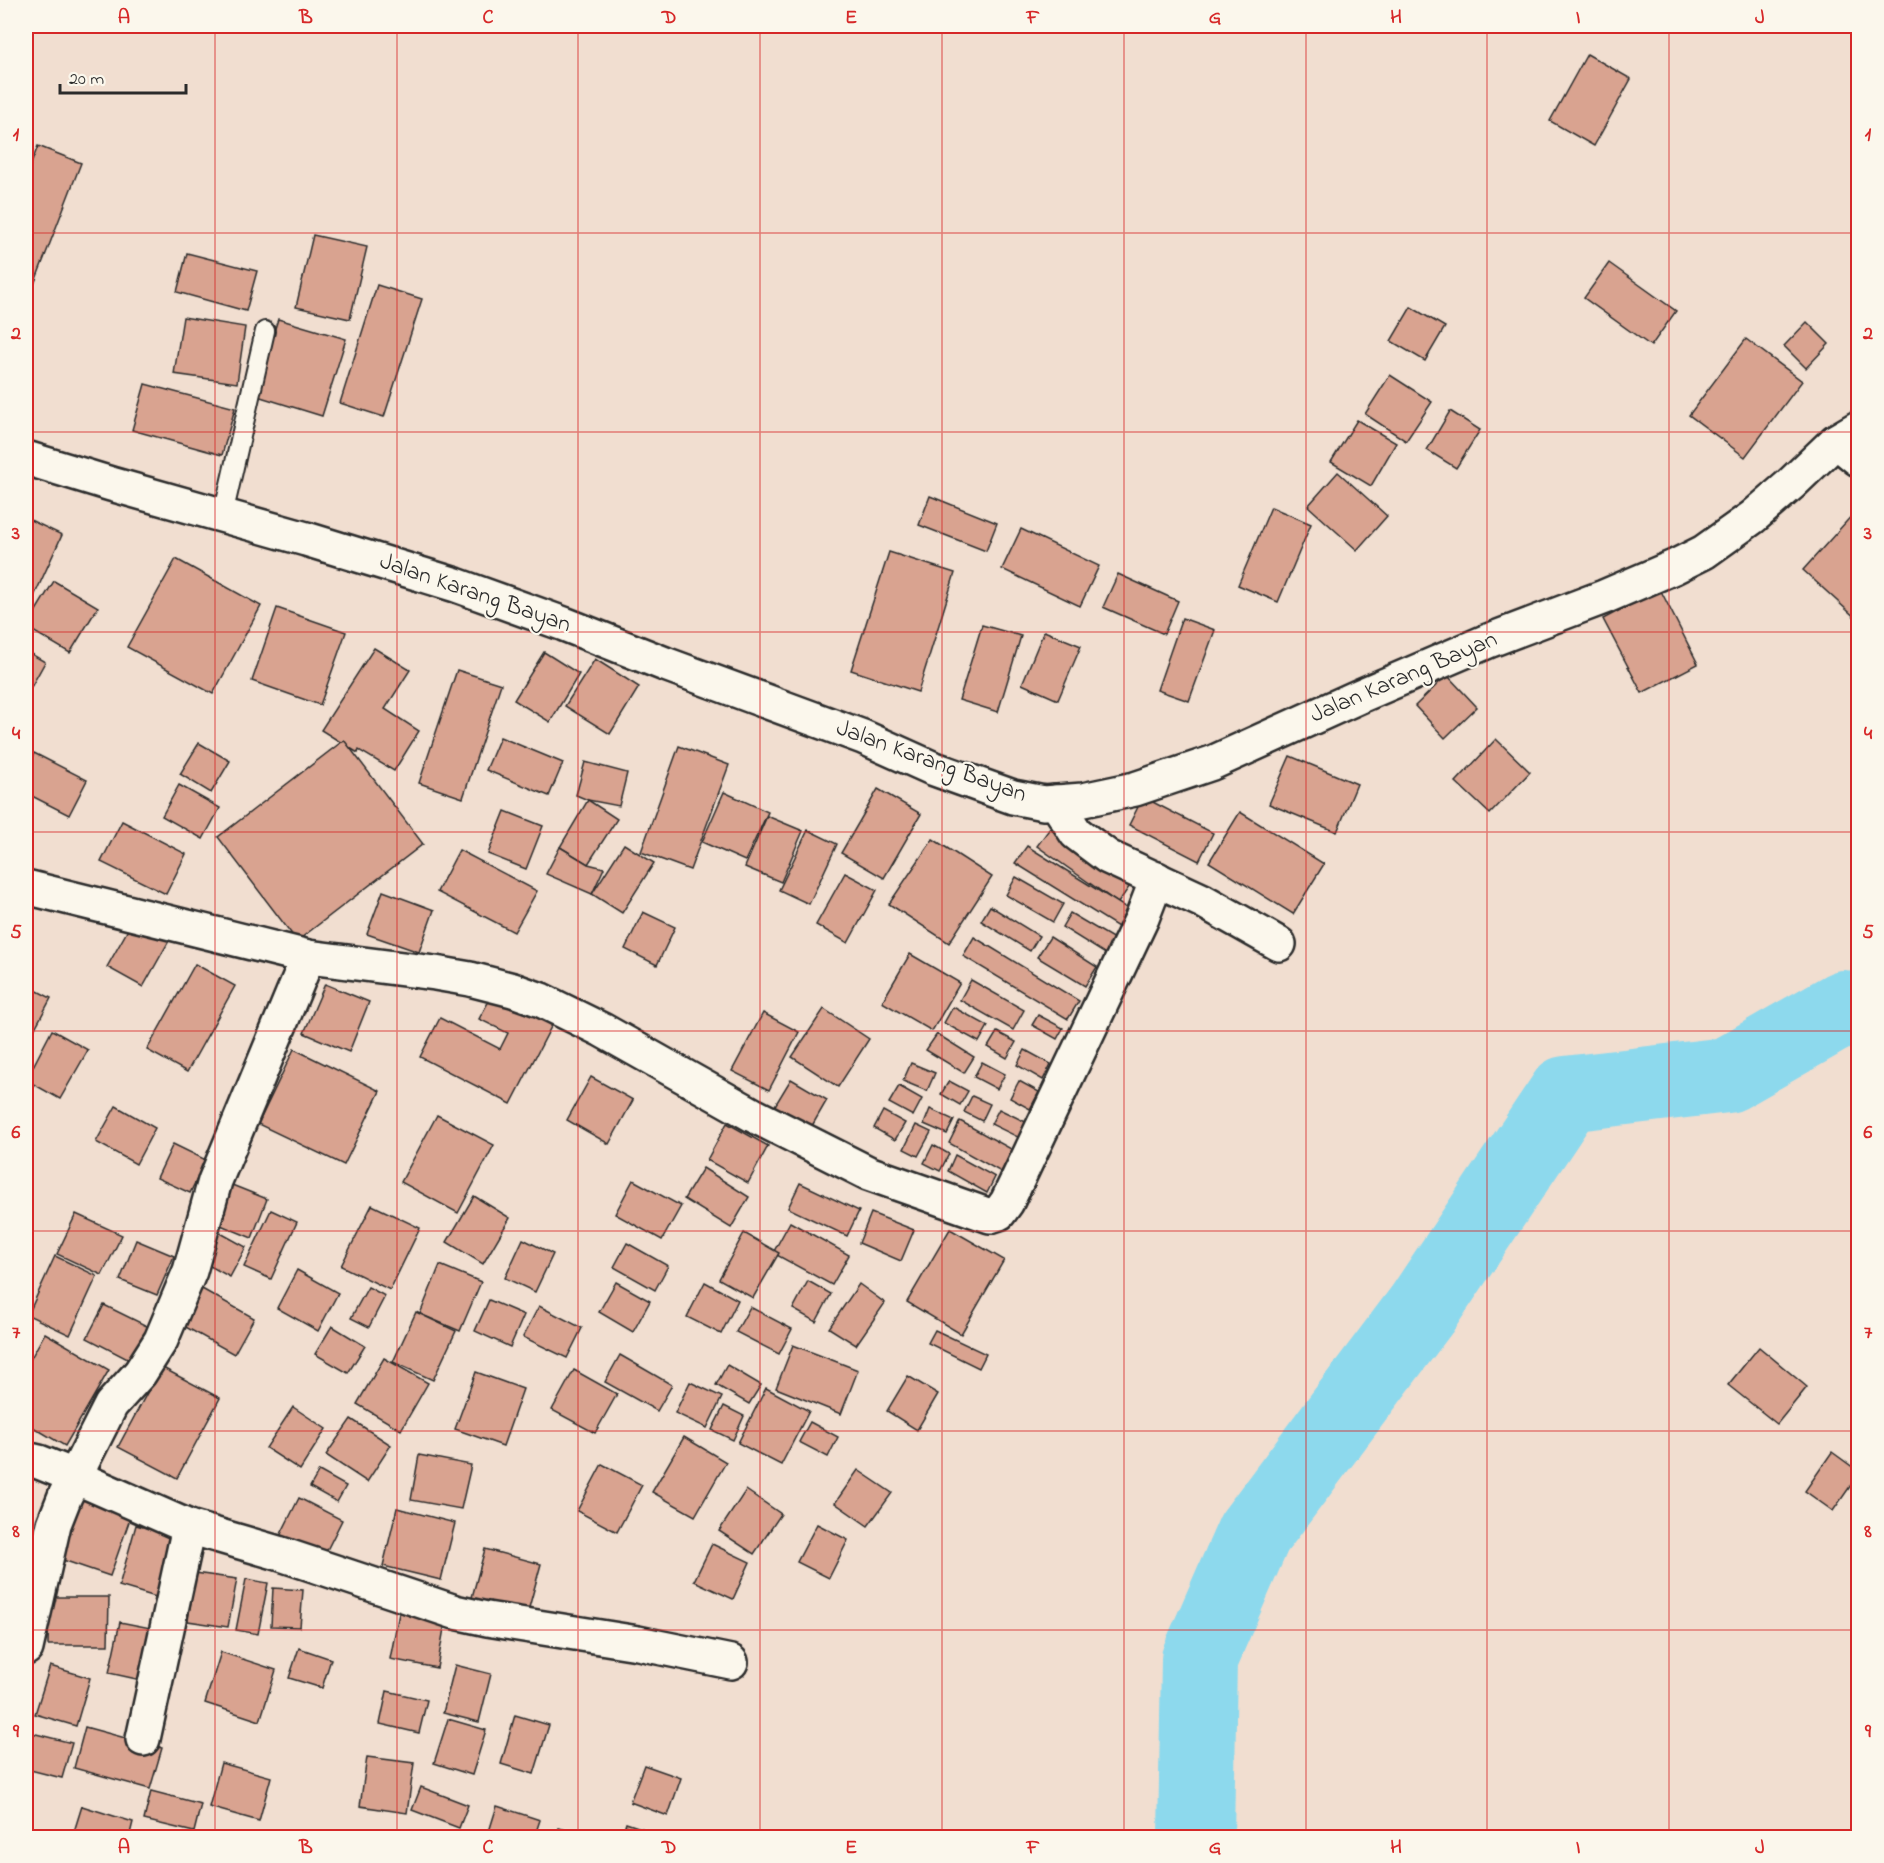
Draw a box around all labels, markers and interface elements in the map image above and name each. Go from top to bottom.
text: A [118,4,130,33]
text: B [298,4,313,33]
text: C [483,4,494,33]
text: D [661,4,676,33]
text: E [845,4,857,33]
text: F [1026,4,1040,33]
text: G [1209,4,1222,33]
text: H [1390,4,1402,33]
text: I [1576,4,1581,33]
text: J [1755,4,1765,33]
scale bar [60,57,186,95]
text: 20 m [69,67,104,93]
text: 1 [13,121,20,150]
text: 1 [1865,121,1872,150]
text: 2 [10,320,21,349]
text: 2 [1862,320,1873,349]
text: 3 [11,520,20,549]
text: 3 [1863,520,1872,549]
street label: Jalan Karang Bayan [374,545,575,644]
street label: Jalan Karang Bayan [1305,623,1503,734]
street label: Jalan Karang Bayan [831,711,1031,814]
text: 4 [12,720,21,749]
text: 4 [1864,720,1873,749]
text: 5 [10,919,22,948]
text: 5 [1862,919,1874,948]
text: 6 [12,1119,21,1148]
text: 6 [1864,1119,1873,1148]
text: 7 [12,1319,21,1348]
text: 7 [1864,1319,1873,1348]
text: 8 [11,1518,20,1547]
text: 8 [1863,1518,1872,1547]
text: 9 [12,1718,20,1747]
text: 9 [1864,1718,1872,1747]
text: A [118,1834,130,1863]
text: B [298,1834,313,1863]
text: C [483,1834,494,1863]
text: D [661,1834,676,1863]
text: E [845,1834,857,1863]
text: F [1026,1834,1040,1863]
text: G [1209,1834,1222,1863]
text: H [1390,1834,1402,1863]
text: I [1576,1834,1581,1863]
text: J [1755,1834,1765,1863]

